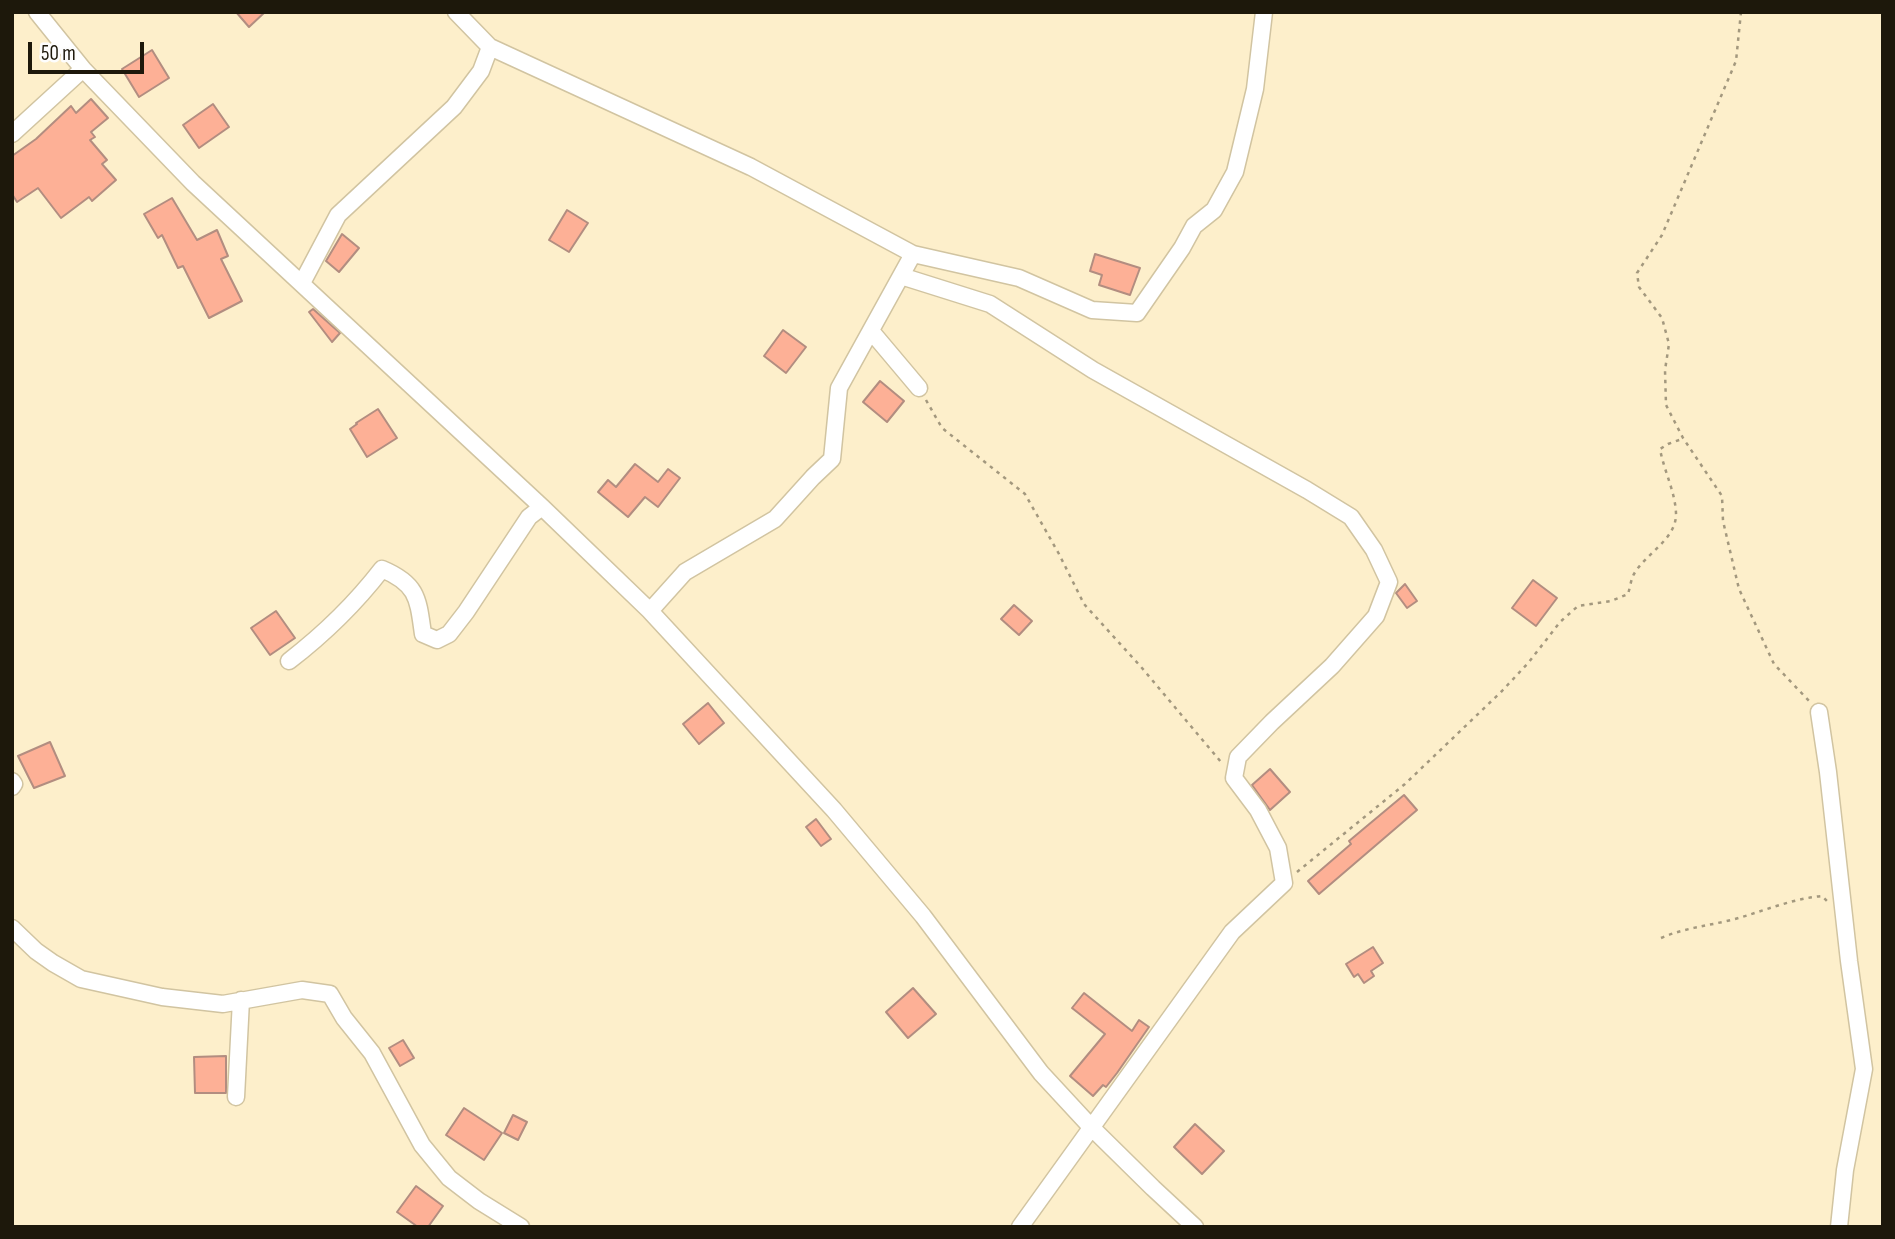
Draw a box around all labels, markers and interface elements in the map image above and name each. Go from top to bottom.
scale bar [32,28,147,72]
text: 50 m [41,41,76,66]

